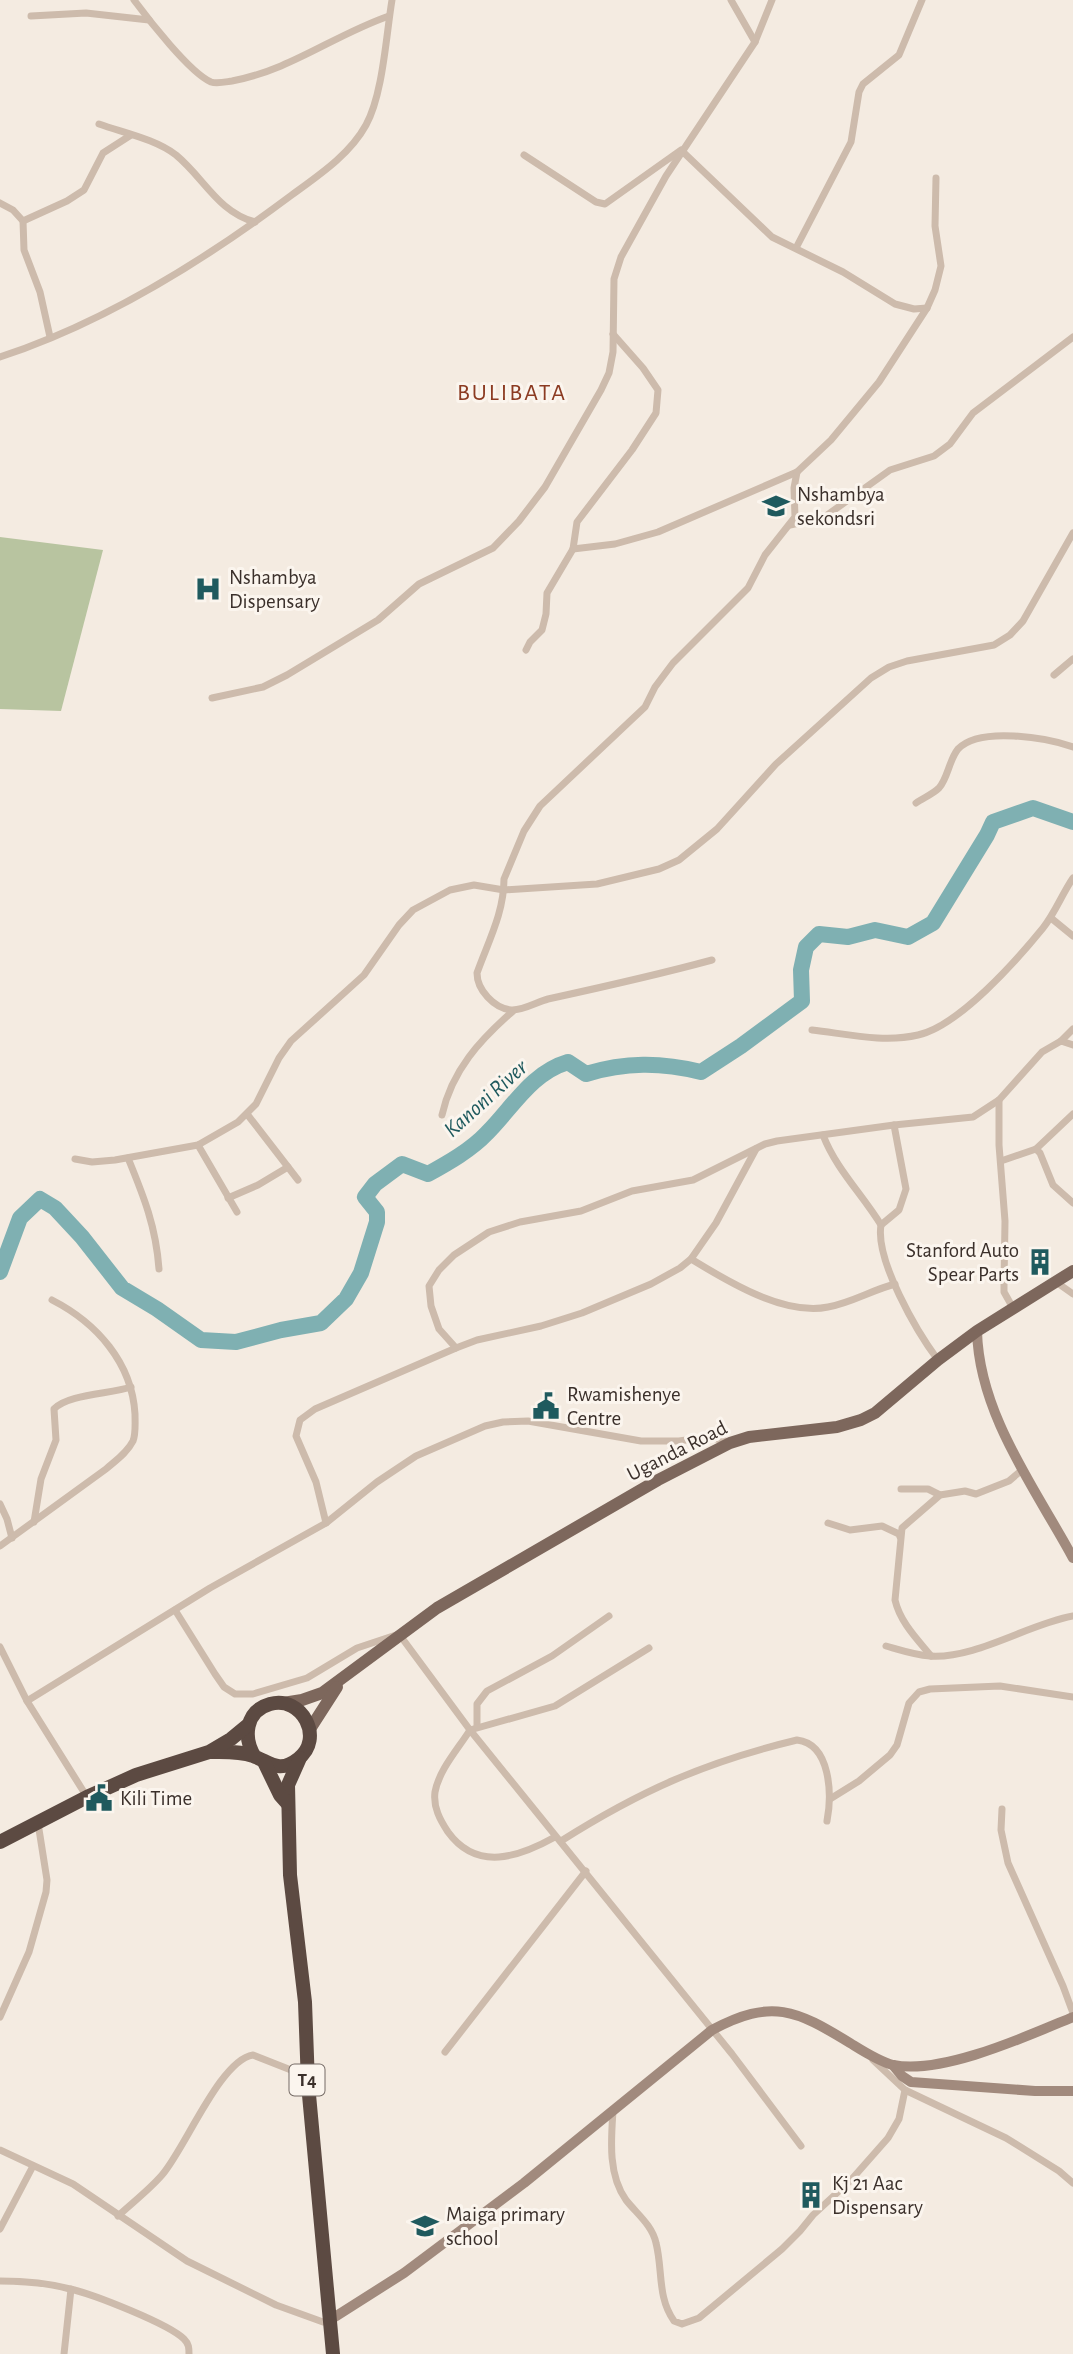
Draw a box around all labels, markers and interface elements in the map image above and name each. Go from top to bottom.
district label: BULIBATA [457,381,567,405]
place label: Nshambya sekondsri [797,484,885,529]
school or university icon: Nshambya sekondsri [761,491,791,521]
place label: Nshambya Dispensary [229,567,320,612]
hospital icon: Nshambya Dispensary [193,574,223,604]
water label: Kanoni River [440,1056,532,1142]
place label: Stanford Auto Spear Parts [906,1240,1019,1285]
building icon: Stanford Auto Spear Parts [1025,1247,1055,1277]
place label: Rwamishenye Centre [567,1384,681,1429]
public building icon: Rwamishenye Centre [531,1391,561,1421]
street label: Uganda Road [624,1417,731,1485]
public building icon: Kili Time [84,1783,114,1813]
place label: Kili Time [120,1788,192,1809]
road number: T4 [290,2064,324,2096]
place label: Kj 21 Aac Dispensary [832,2173,923,2218]
building icon: Kj 21 Aac Dispensary [796,2180,826,2210]
place label: Maiga primary school [446,2204,565,2249]
school or university icon: Maiga primary school [410,2211,440,2241]

